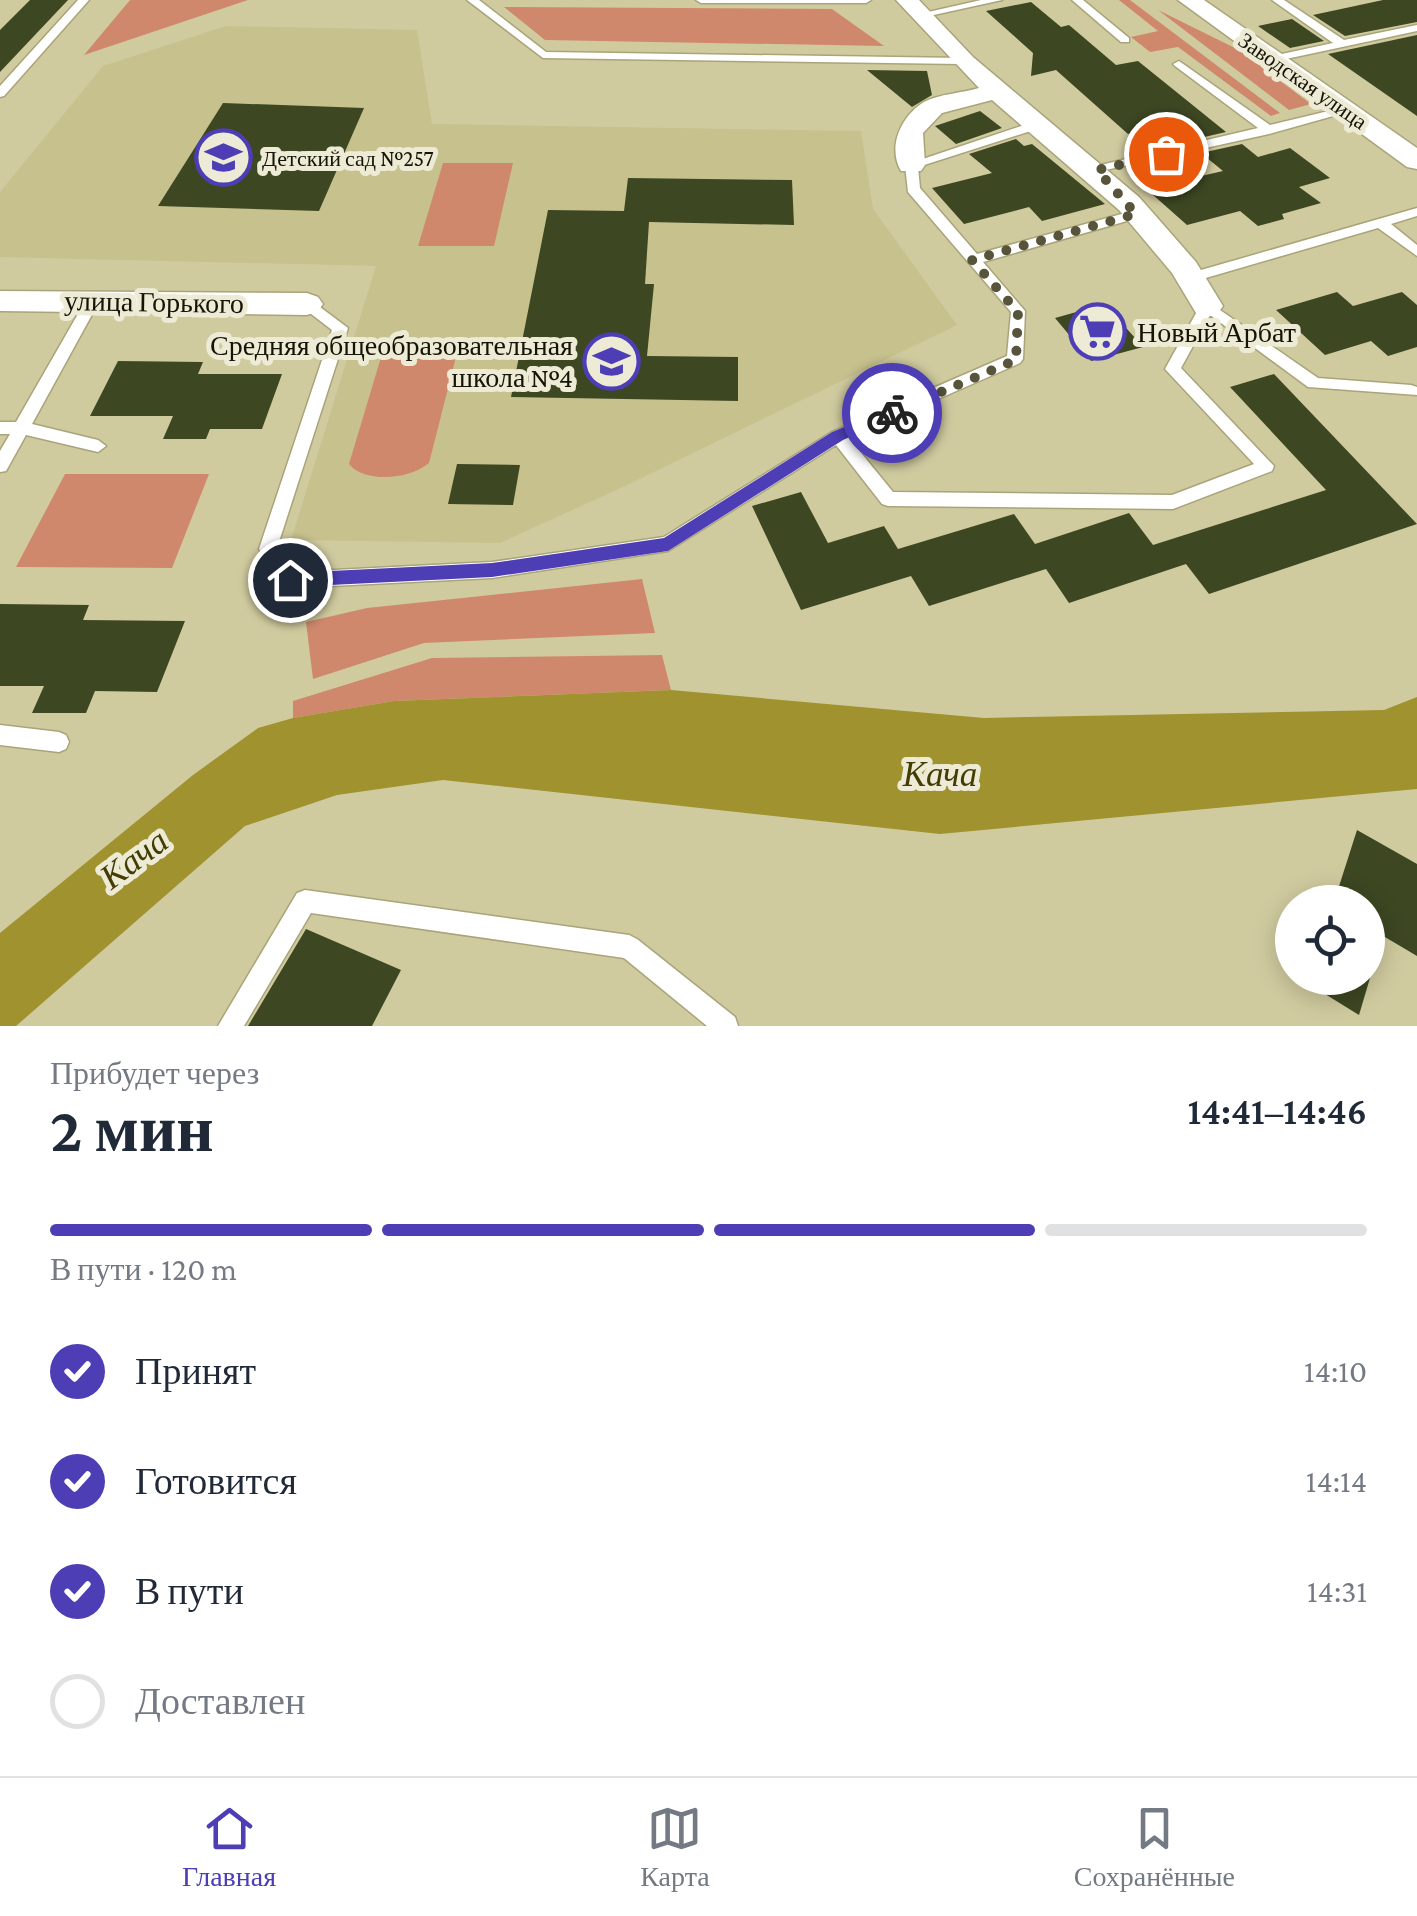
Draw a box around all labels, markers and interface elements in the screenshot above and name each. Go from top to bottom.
street label: Заводская улица [1234,27,1372,135]
pin [1124,112,1209,197]
icon: bag [1139,127,1194,182]
school or university icon: Детский сад №257 [193,128,253,188]
place label: Детский сад №257 [262,146,434,171]
street label: улица Горького [64,285,244,319]
supermarket icon: Новый Арбат [1068,302,1128,362]
place label: Новый Арбат [1137,317,1296,348]
place label: Средняя общеобразовательная школа №4 [210,330,573,393]
school or university icon: Средняя общеобразовательная школа №4 [582,331,642,391]
courier [842,363,942,463]
icon: bike [865,386,920,441]
pin [248,538,333,623]
icon: home [263,553,318,608]
water label: Кача [902,755,977,794]
water label: Кача [92,821,175,898]
map controls [1275,885,1385,995]
button: locate [1275,885,1385,995]
text: Прибудет через [50,1055,259,1091]
text: 14:41–14:46 [1187,1090,1367,1132]
text: 2 мин [50,1093,214,1165]
text: В пути · 120 m [50,1251,237,1287]
icon: check [50,1344,105,1399]
text: Принят [135,1350,256,1392]
text: 14:10 [1304,1353,1367,1389]
icon: check [50,1454,105,1509]
text: Готовится [135,1460,297,1502]
text: 14:14 [1306,1463,1367,1499]
icon: check [50,1564,105,1619]
text: В пути [135,1570,244,1612]
text: 14:31 [1307,1573,1367,1609]
text: Доставлен [135,1680,305,1722]
tab: Главная [182,1801,276,1893]
tab: Карта [640,1801,710,1893]
tab: Сохранённые [1074,1801,1235,1893]

